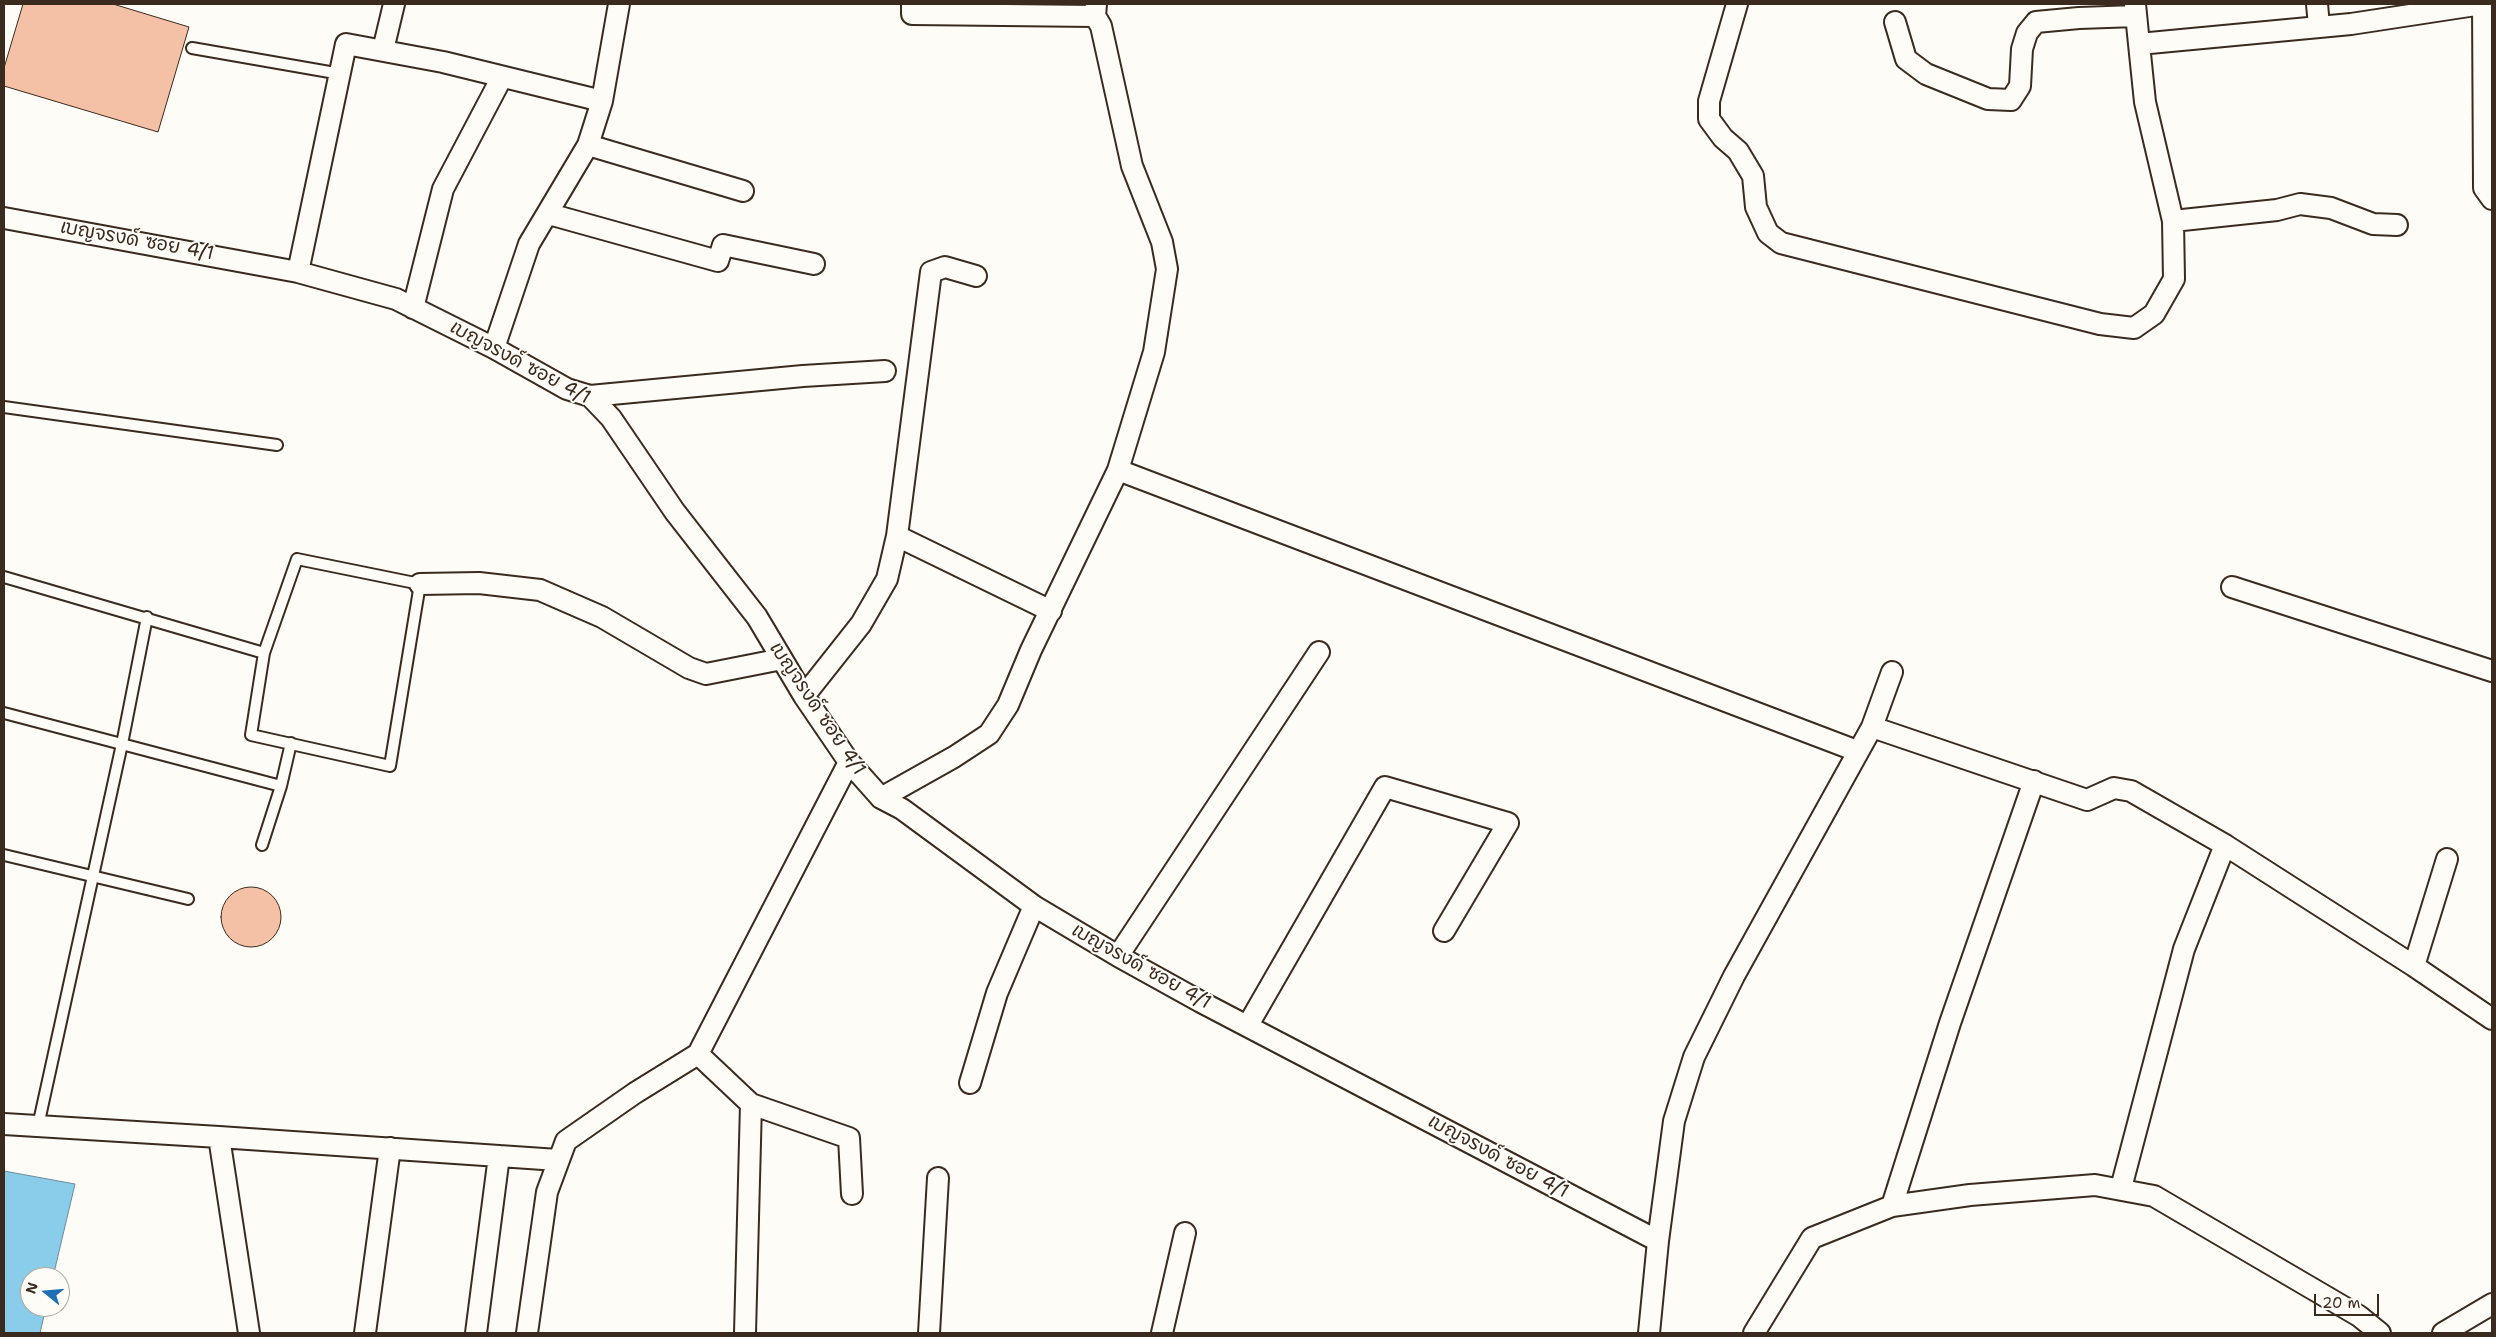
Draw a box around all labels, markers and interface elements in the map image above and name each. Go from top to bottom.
street label: เบญจรงด์ ซอย 4/1 [58,216,216,266]
street label: เบญจรงด์ ซอย 4/1 [446,316,594,410]
street label: เบญจรงด์ ซอย 4/1 [764,638,870,780]
street label: เบญจรงด์ ซอย 4/1 [1067,919,1215,1015]
street label: เบญจรงด์ ซอย 4/1 [1424,1110,1572,1204]
north arrow [20,1267,70,1317]
text: N [21,1280,42,1296]
scale bar [2316,1284,2381,1316]
text: 20 m [2322,1293,2361,1313]

